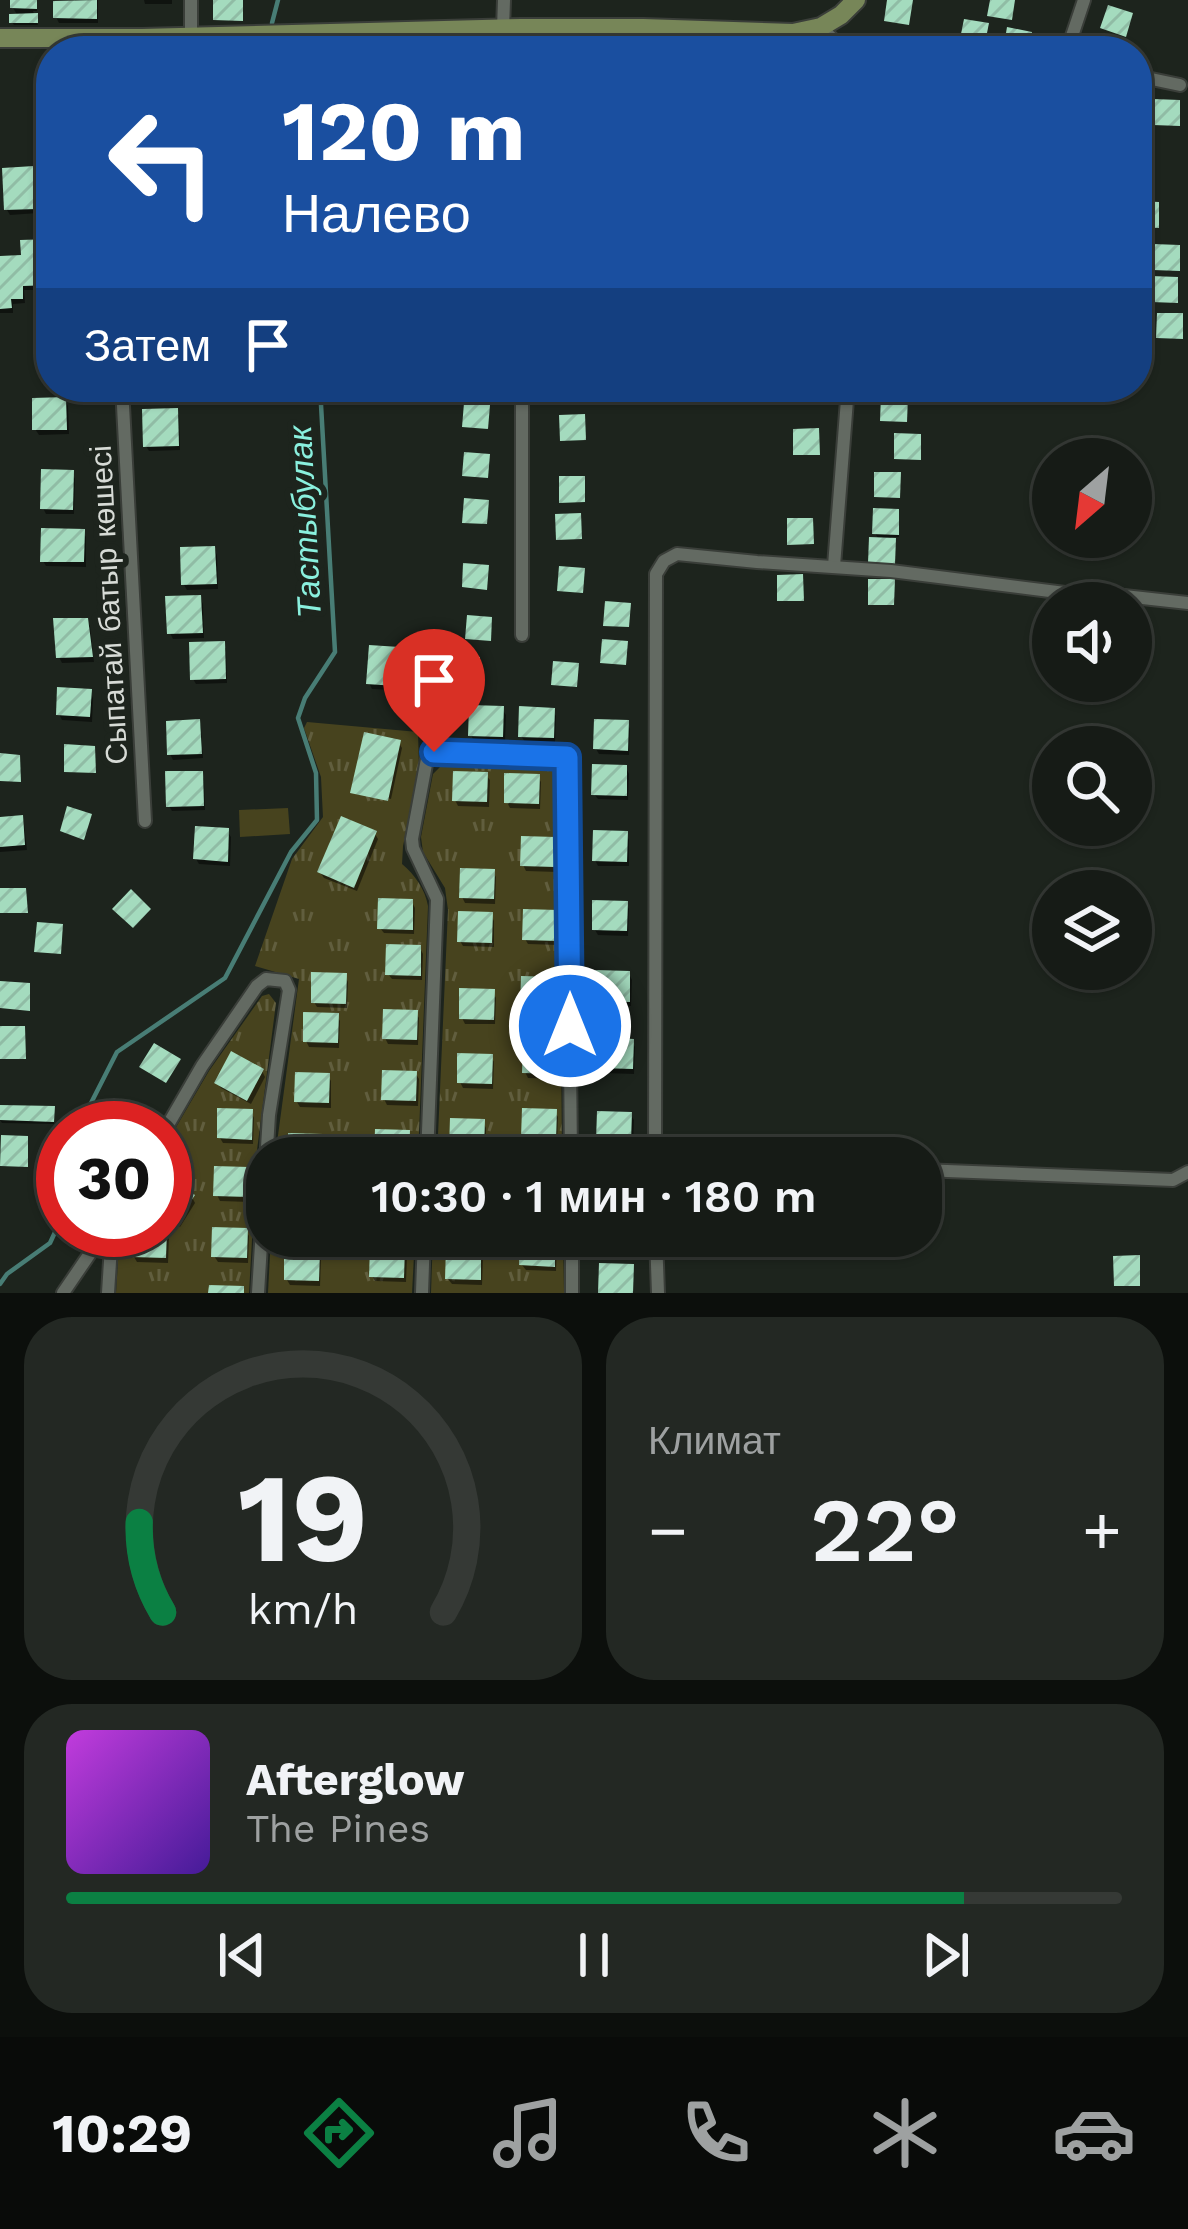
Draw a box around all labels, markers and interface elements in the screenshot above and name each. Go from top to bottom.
text: 120 m [282,82,525,180]
icon: left [84,84,240,240]
text: Налево [282,182,471,245]
icon: arrive [235,312,301,378]
text: Затем [84,319,211,372]
water label: Тастыбулак [280,423,329,619]
north arrow [1032,438,1152,558]
map controls [1032,438,1152,990]
street label: Сыпатай батыр көшесі [83,445,134,765]
button: sound [1032,582,1152,702]
pin [383,629,485,752]
icon: arrive [401,647,467,713]
button: search [1032,726,1152,846]
button: layers [1032,870,1152,990]
position arrow [507,963,633,1089]
speed limit sign: 30 [36,1101,192,1257]
text: 10:30 · 1 мин · 180 m [371,1170,817,1223]
text: Климат [648,1418,781,1463]
text: 19 [238,1445,368,1591]
text: 22° [810,1477,960,1583]
text: − [648,1492,688,1569]
text: + [1082,1492,1122,1569]
text: km/h [248,1583,358,1633]
text: Afterglow [246,1753,465,1806]
text: The Pines [246,1806,430,1851]
icon: previous [209,1922,275,1988]
icon: pause [561,1922,627,1988]
icon: next [913,1922,979,1988]
icon: directions [297,2091,381,2175]
icon: music [486,2091,570,2175]
icon: phone [674,2091,758,2175]
icon: climate [863,2091,947,2175]
icon: car [1052,2091,1136,2175]
text: 10:29 [52,2102,192,2165]

